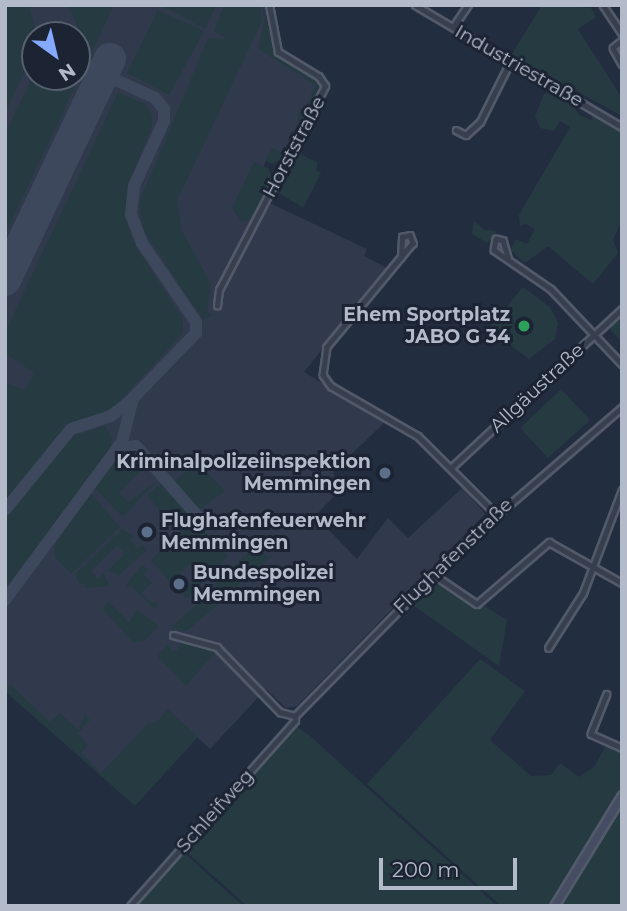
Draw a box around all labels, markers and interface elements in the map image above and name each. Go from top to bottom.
street label: Industriestraße [451,20,587,112]
north arrow [21,21,91,91]
text: N [54,58,80,86]
street label: Horststraße [258,93,330,201]
place label: Ehem Sportplatz JABO G 34 [343,304,510,348]
marker: Ehem Sportplatz JABO G 34 [516,318,532,334]
street label: Allgäustraße [485,339,589,437]
place label: Kriminalpolizeiinspektion Memmingen [116,451,371,495]
marker: Kriminalpolizeiinspektion Memmingen [377,465,393,481]
street label: Flughafenstraße [389,493,517,619]
place label: Flughafenfeuerwehr Memmingen [161,510,366,554]
marker: Flughafenfeuerwehr Memmingen [139,524,155,540]
place label: Bundespolizei Memmingen [193,562,334,606]
marker: Bundespolizei Memmingen [171,576,187,592]
street label: Schleifweg [172,765,258,857]
scale bar [382,844,520,888]
text: 200 m [392,857,459,882]

